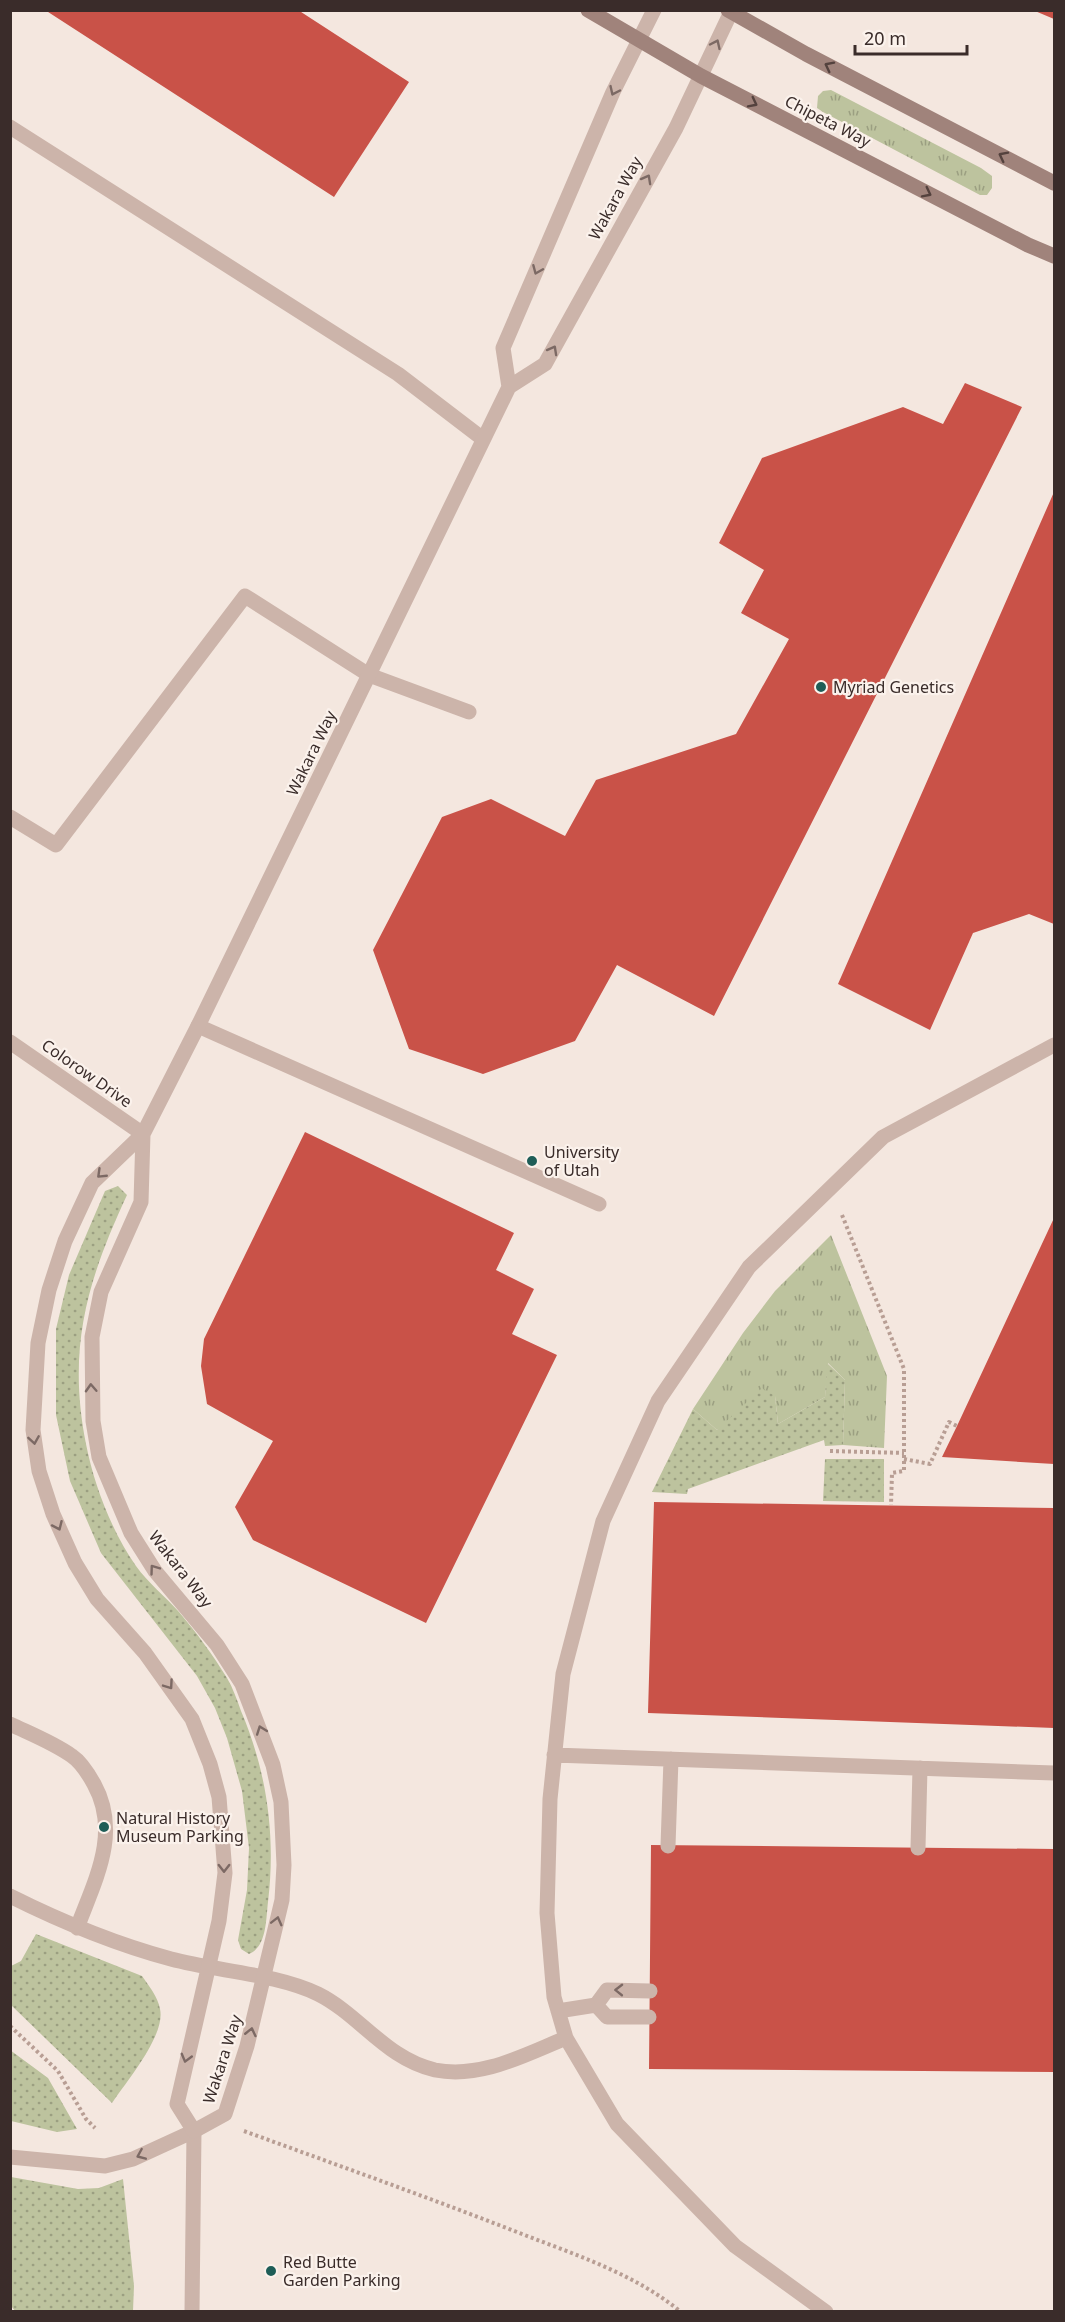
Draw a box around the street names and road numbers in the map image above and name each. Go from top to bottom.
street label: Chipeta Way [781,90,875,152]
street label: Wakara Way [583,152,647,244]
street label: Wakara Way [281,706,341,799]
street label: Colorow Drive [37,1034,137,1112]
street label: Wakara Way [144,1526,219,1613]
street label: Wakara Way [197,2011,247,2106]

